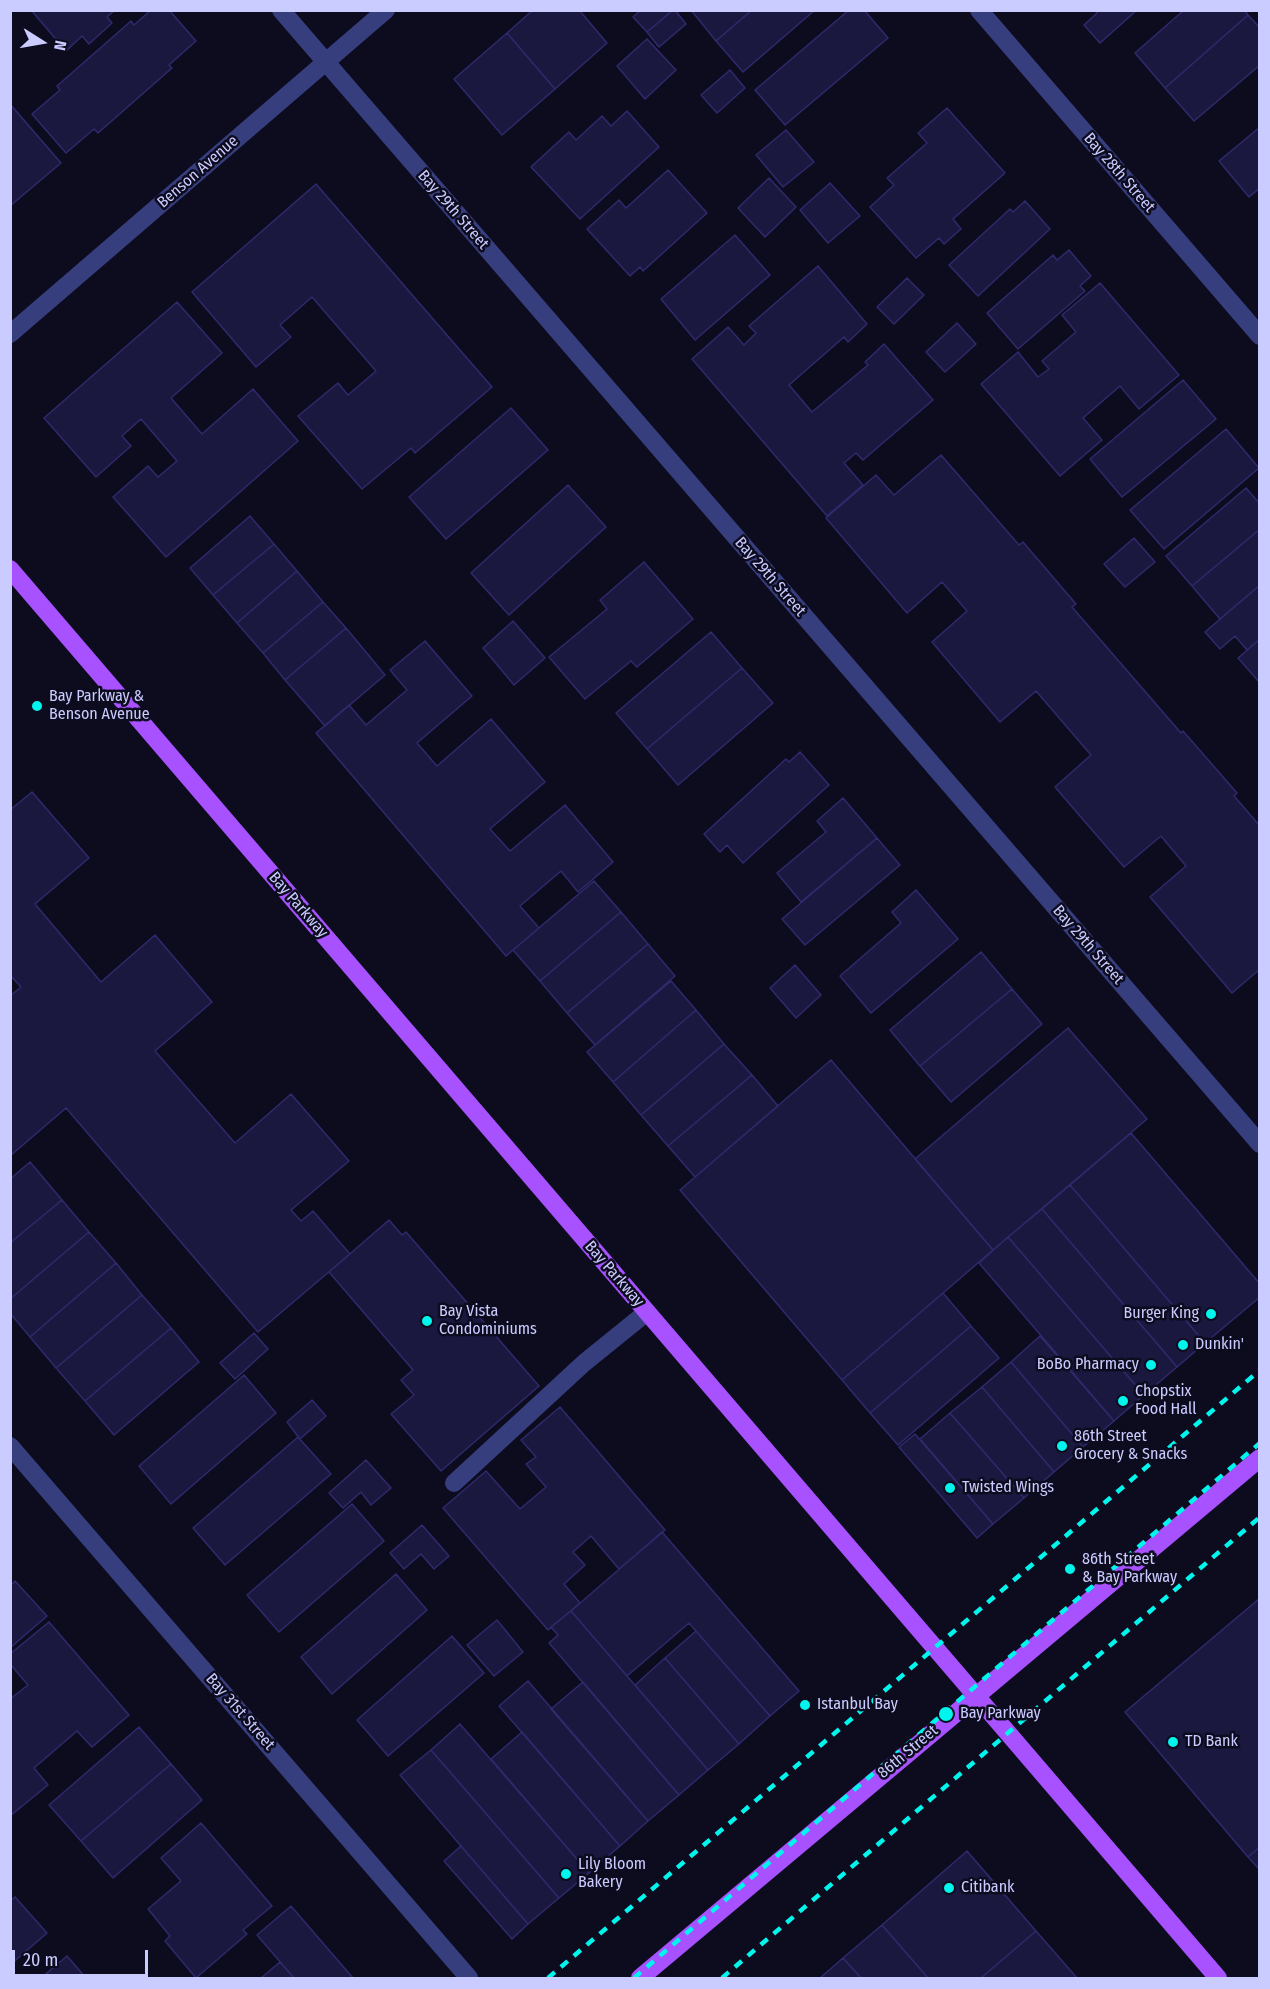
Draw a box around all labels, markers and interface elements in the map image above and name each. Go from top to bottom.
north arrow [12,12,72,72]
text: N [50,39,70,52]
street label: Bay 28th Street [1079,129,1159,217]
street label: Benson Avenue [154,132,242,212]
street label: Bay 29th Street [413,166,493,254]
street label: Bay 29th Street [730,533,810,621]
place label: Bay Parkway & Benson Avenue [49,687,150,725]
marker: Bay Parkway & Benson Avenue [30,699,44,713]
street label: Bay Parkway [264,868,332,942]
street label: Bay 29th Street [1048,901,1128,989]
street label: Bay Parkway [580,1237,648,1311]
place label: Bay Vista Condominiums [439,1302,537,1340]
place label: Burger King [1124,1304,1199,1324]
marker: Burger King [1204,1307,1218,1321]
marker: Bay Vista Condominiums [420,1314,434,1328]
place label: Dunkin' [1195,1335,1244,1355]
marker: Dunkin' [1176,1338,1190,1352]
place label: BoBo Pharmacy [1037,1355,1139,1375]
marker: BoBo Pharmacy [1144,1358,1158,1372]
place label: Chopstix Food Hall [1135,1382,1196,1420]
marker: Chopstix Food Hall [1116,1394,1130,1408]
place label: 86th Street Grocery & Snacks [1074,1427,1187,1465]
marker: 86th Street Grocery & Snacks [1055,1439,1069,1453]
place label: Twisted Wings [962,1478,1054,1498]
marker: Twisted Wings [943,1481,957,1495]
place label: 86th Street & Bay Parkway [1082,1550,1177,1588]
marker: 86th Street & Bay Parkway [1063,1562,1077,1576]
street label: Bay 31st Street [201,1670,279,1754]
place label: Istanbul Bay [817,1695,898,1715]
marker: Istanbul Bay [798,1698,812,1712]
place label: Bay Parkway [960,1704,1041,1724]
marker: Bay Parkway [937,1705,955,1723]
street label: 86th Street [874,1721,942,1783]
place label: TD Bank [1185,1732,1238,1752]
marker: TD Bank [1166,1735,1180,1749]
place label: Lily Bloom Bakery [578,1855,646,1893]
marker: Lily Bloom Bakery [559,1867,573,1881]
place label: Citibank [961,1878,1015,1898]
marker: Citibank [942,1881,956,1895]
scale bar [15,1938,152,1976]
text: 20 m [23,1949,58,1971]

